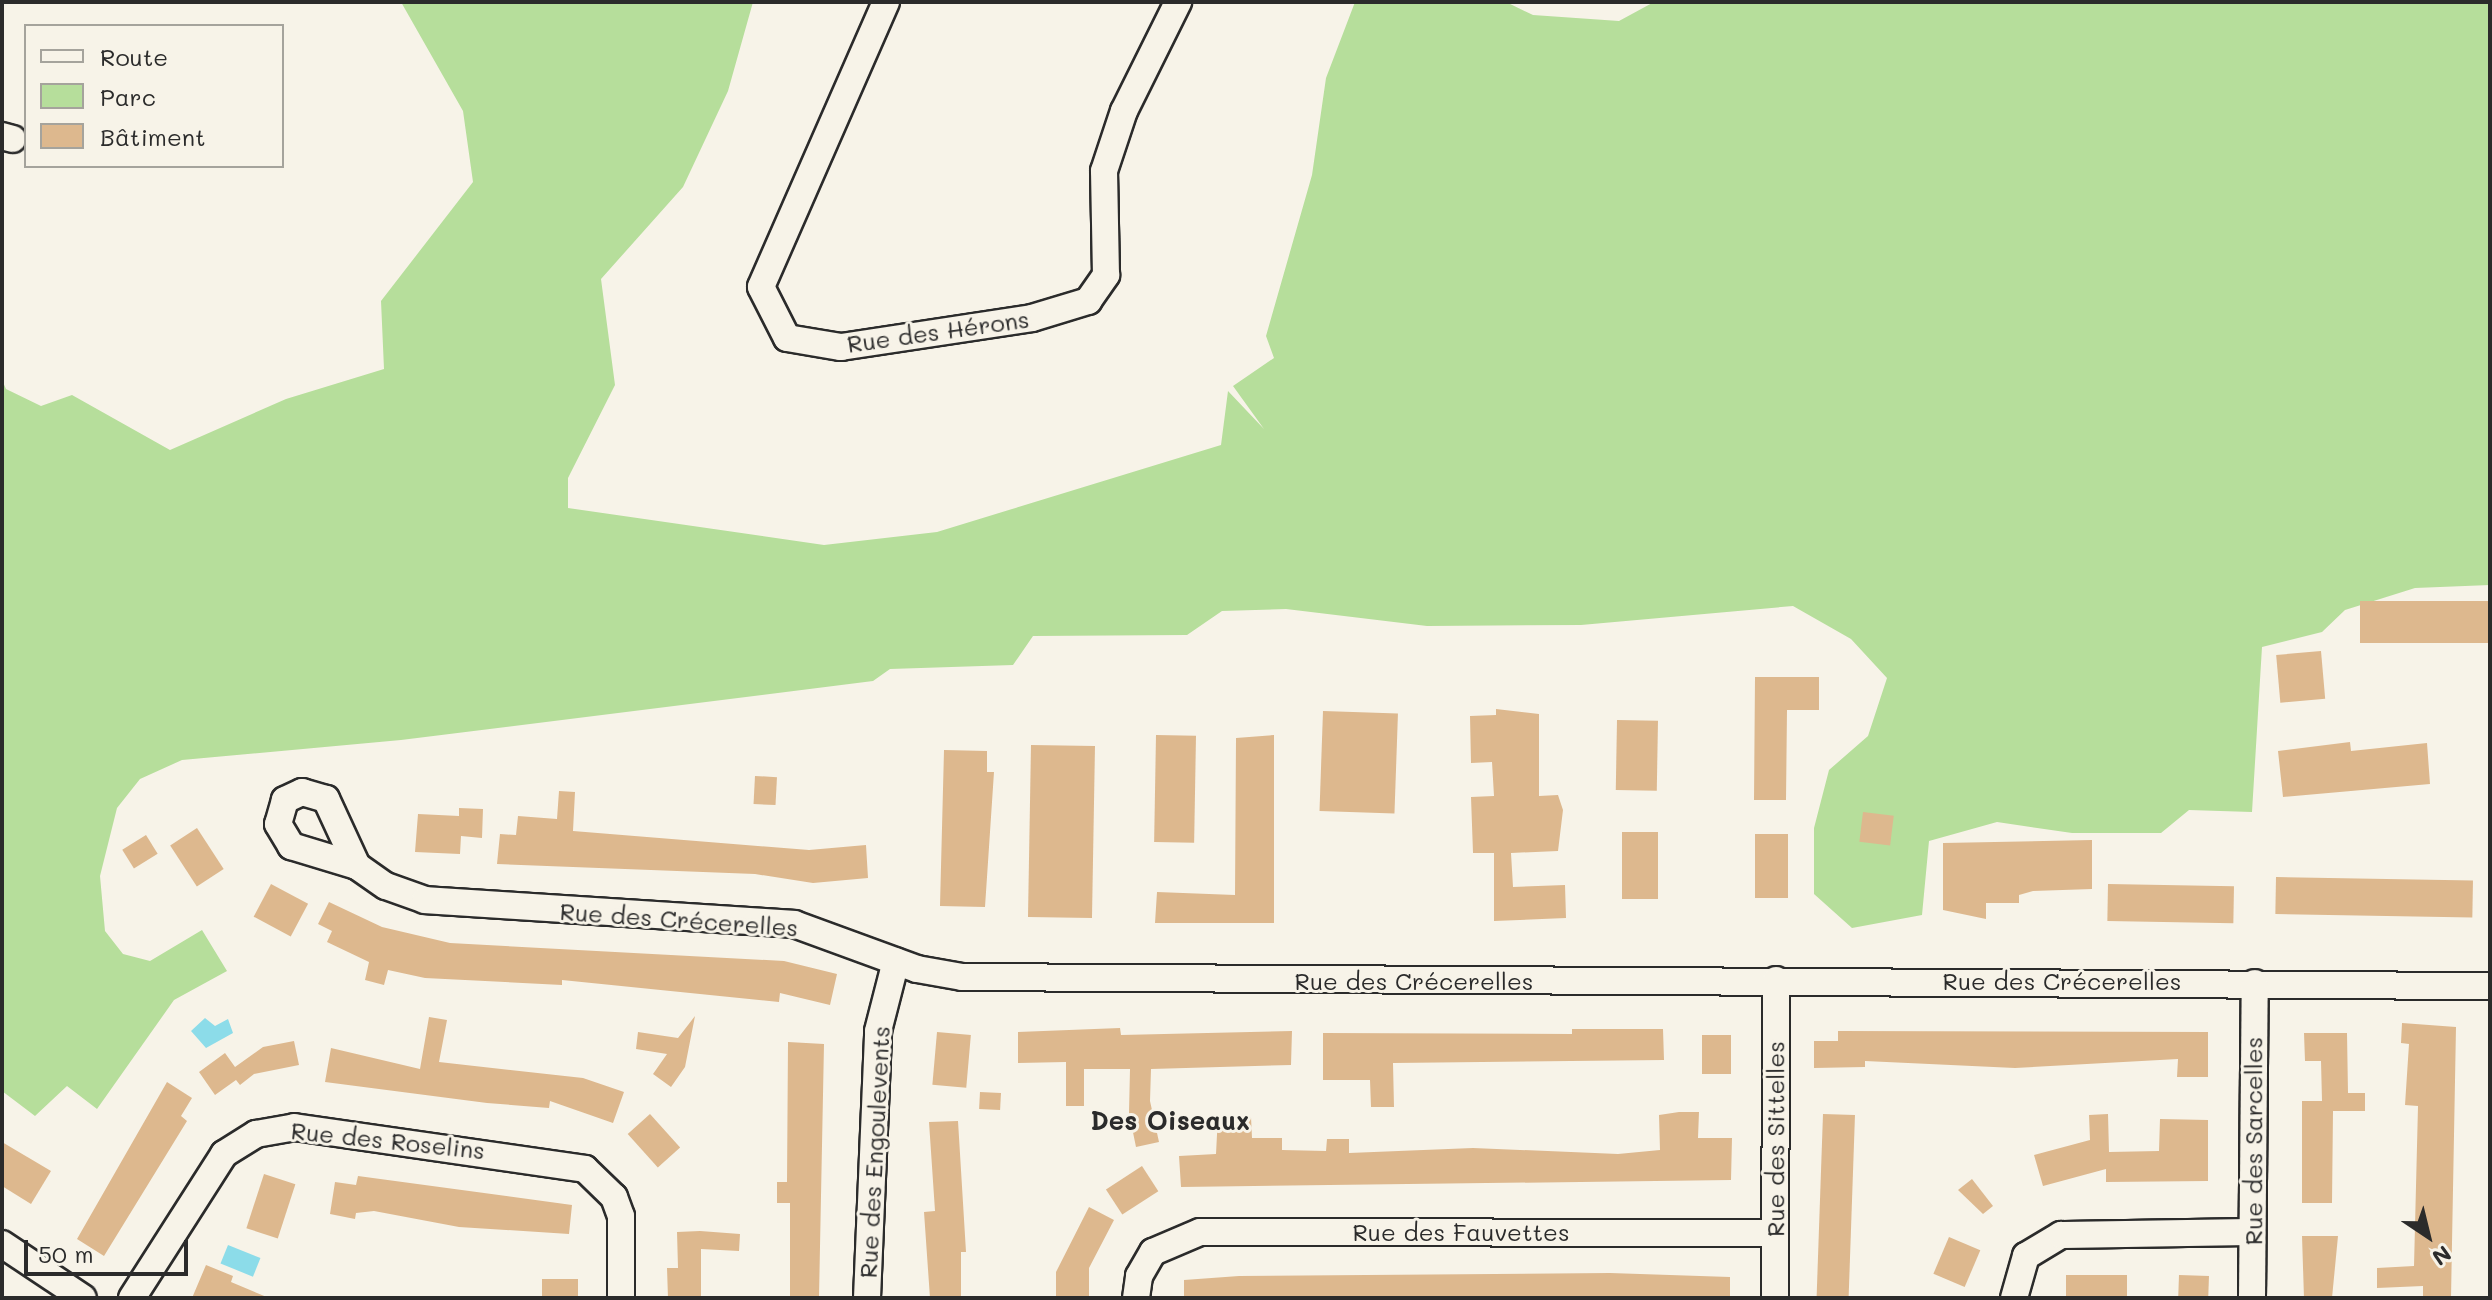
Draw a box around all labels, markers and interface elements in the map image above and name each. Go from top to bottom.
legend [24,24,284,168]
text: Route [100,41,168,72]
text: Parc [100,81,156,112]
text: Bâtiment [100,121,206,152]
street label: Rue des Hérons [845,304,1031,358]
street label: Rue des Crécerelles [559,896,799,942]
street label: Rue des Crécerelles [1295,967,1533,995]
street label: Rue des Crécerelles [1943,967,2181,995]
street label: Rue des Engoulevents [853,1025,895,1279]
street label: Rue des Sarcelles [2239,1037,2267,1245]
street label: Rue des Sittelles [1761,1041,1789,1237]
district label: Des Oiseaux [1090,1105,1250,1137]
street label: Rue des Roselins [290,1115,486,1165]
north arrow [2388,1196,2468,1276]
street label: Rue des Fauvettes [1352,1218,1570,1246]
scale bar [28,1224,192,1274]
text: 50 m [38,1238,94,1269]
text: N [2427,1239,2457,1273]

